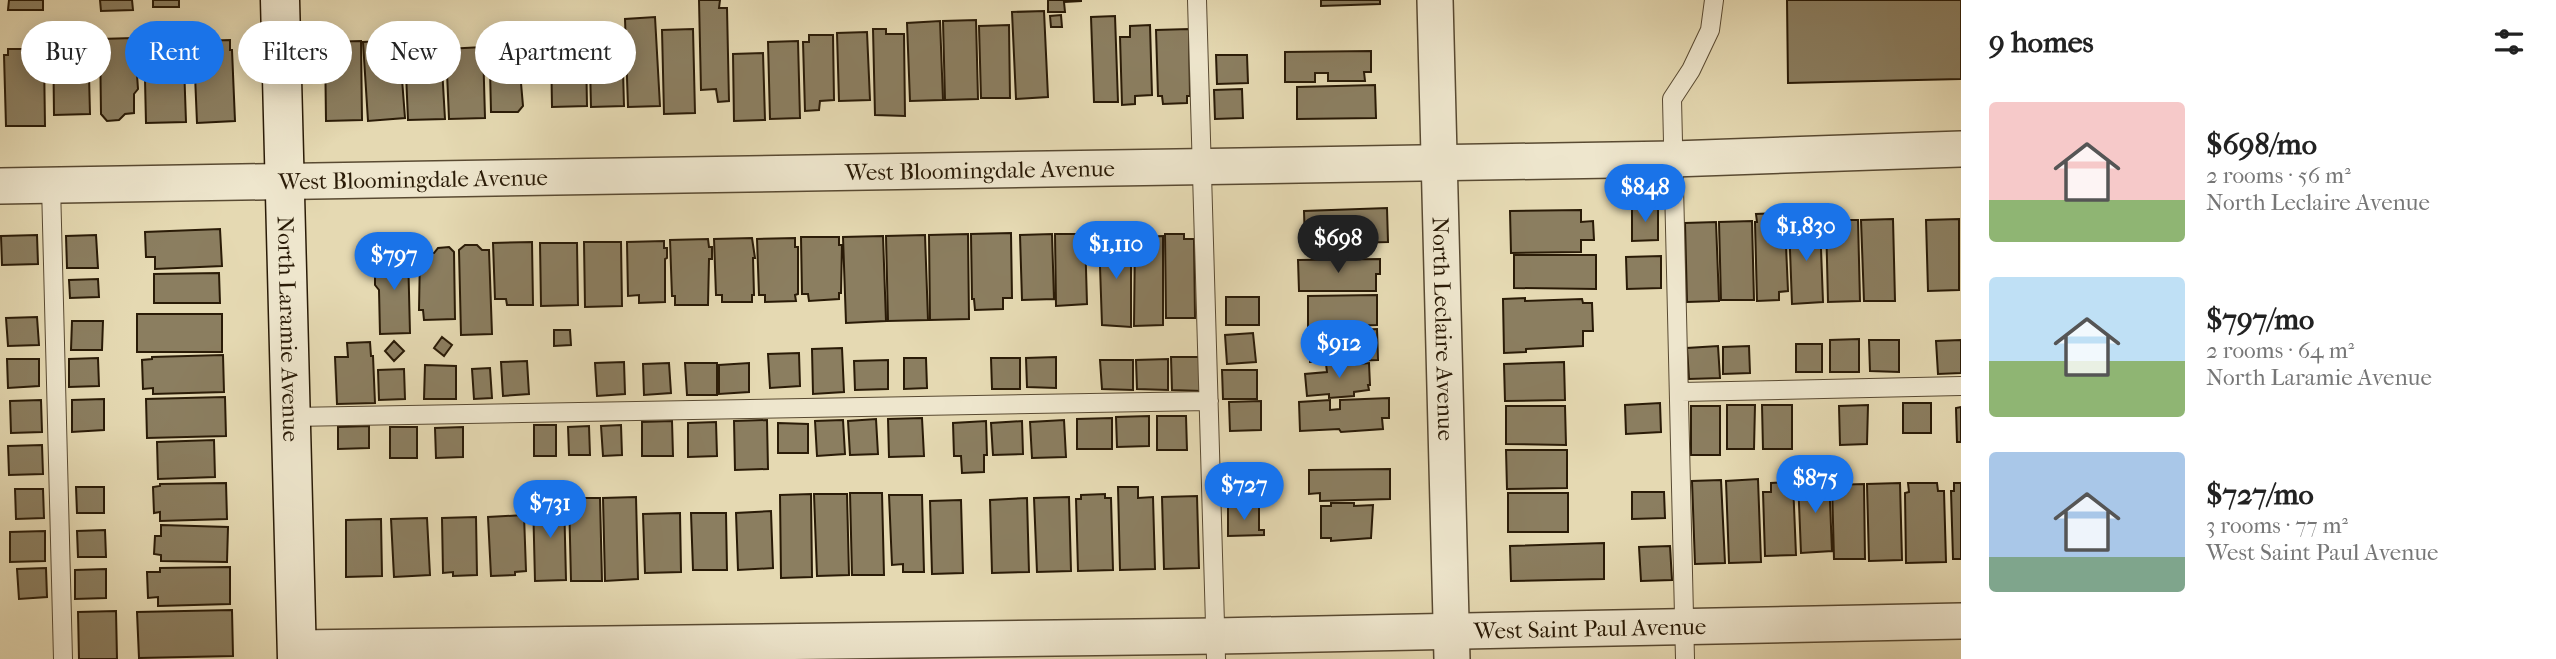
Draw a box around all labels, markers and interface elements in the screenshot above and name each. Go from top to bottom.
chip: Buy [21,21,111,84]
chip: Rent [125,21,224,84]
chip: Filters [238,21,352,84]
chip: New [366,21,461,84]
chip: Apartment [475,21,636,84]
icon: filters [2490,23,2528,61]
text: 9 homes [1989,25,2094,60]
text: $698/mo [2206,127,2317,162]
icon: home [2045,130,2129,214]
street label: West Bloomingdale Avenue [844,155,1115,186]
text: 2 rooms · 56 m² [2206,162,2351,189]
street label: West Bloomingdale Avenue [277,164,548,196]
pin: $848 [1604,164,1686,224]
text: $848 [1620,173,1670,200]
text: North Leclaire Avenue [2206,189,2430,216]
pin: $1,830 [1749,204,1863,263]
text: $1,830 [1776,212,1836,239]
street label: North Laramie Avenue [272,216,304,442]
pin: $698 [1297,216,1379,275]
street label: North Leclaire Avenue [1427,217,1459,441]
pin: $1,110 [1059,222,1173,281]
text: $698 [1314,224,1362,251]
text: $1,110 [1089,230,1143,257]
pin: $797 [353,232,435,292]
text: $797 [371,241,417,268]
text: $797/mo [2206,302,2314,337]
icon: home [2045,305,2129,389]
pin: $912 [1298,320,1380,380]
text: $912 [1317,329,1361,356]
text: 2 rooms · 64 m² [2206,337,2354,364]
text: North Laramie Avenue [2206,364,2432,391]
pin: $875 [1774,456,1856,515]
pin: $727 [1203,462,1285,522]
text: $875 [1792,464,1838,491]
text: $727 [1221,471,1267,498]
text: $727/mo [2206,477,2314,512]
pin: $731 [509,480,591,540]
icon: home [2045,480,2129,564]
text: $731 [529,489,571,516]
text: 3 rooms · 77 m² [2206,512,2348,539]
text: West Saint Paul Avenue [2206,539,2438,566]
street label: West Saint Paul Avenue [1472,613,1706,645]

